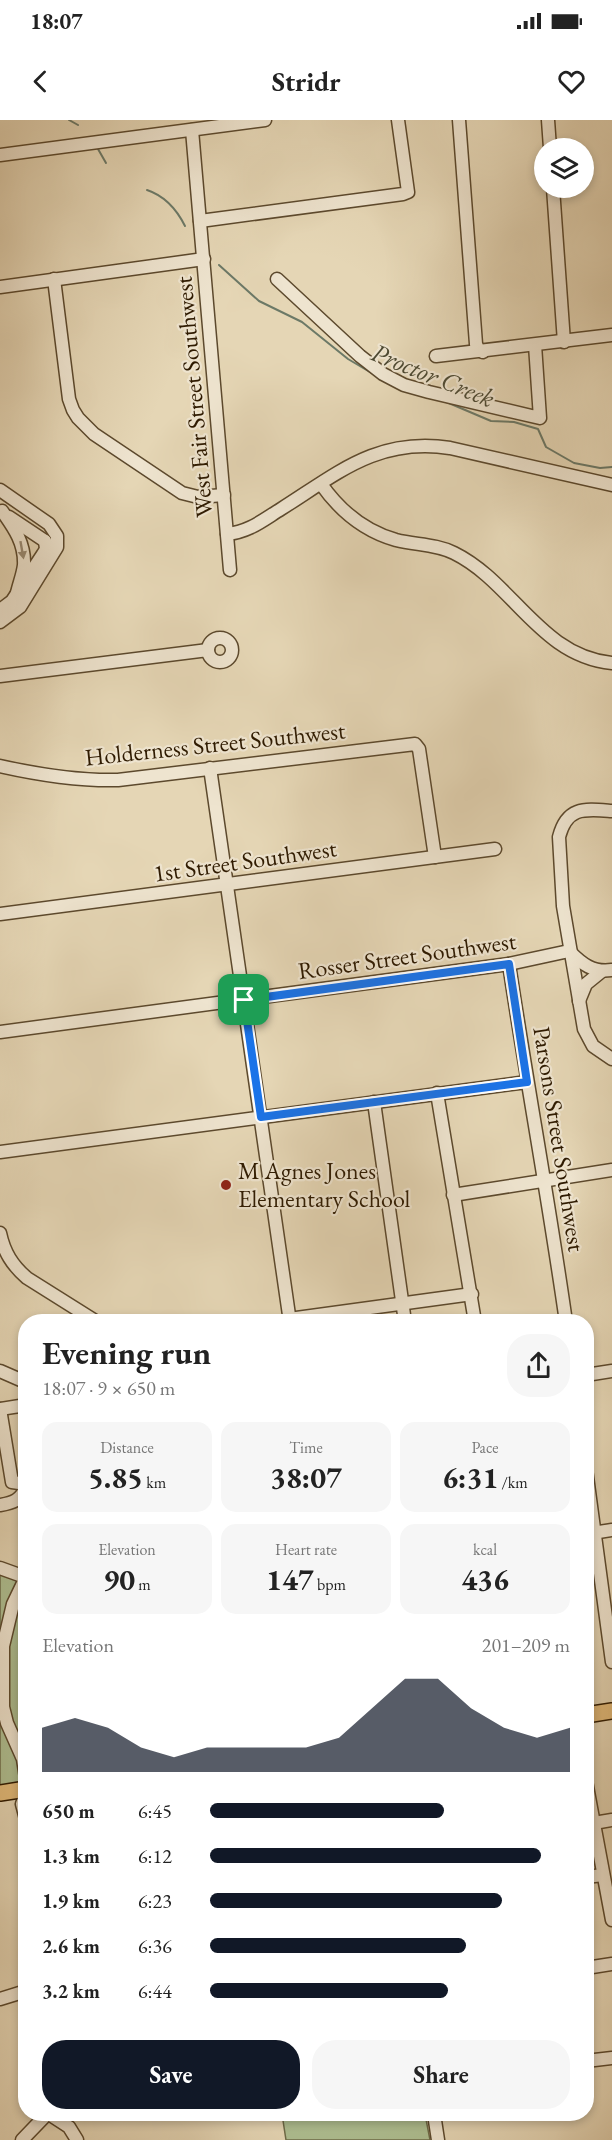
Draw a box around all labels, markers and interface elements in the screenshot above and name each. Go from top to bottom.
text: 18:07 [30,7,83,36]
text: Stridr [272,64,340,99]
icon: back [24,65,57,98]
icon: heart [555,65,588,98]
map controls [534,138,594,198]
button: layers [534,138,594,198]
street label: West Fair Street Southwest [167,275,219,519]
water label: Proctor Creek [366,335,500,415]
one-way arrow [18,541,27,560]
street label: Holderness Street Southwest [83,714,347,773]
street label: 1st Street Southwest [151,832,339,889]
street label: Rosser Street Southwest [296,925,518,986]
pin [218,974,269,1025]
icon: arrive [227,983,260,1016]
street label: Parsons Street Southwest [526,1024,593,1254]
place label: M Agnes Jones Elementary School [238,1155,410,1214]
marker: M Agnes Jones Elementary School [219,1178,233,1192]
text: Evening run [42,1331,211,1374]
button: share [507,1334,570,1397]
text: 18:07 · 9 × 650 m [42,1375,175,1401]
text: Distance [100,1437,154,1458]
text: Time [289,1437,323,1458]
text: Pace [472,1437,498,1458]
text: 5.85 [88,1458,143,1497]
text: 38:07 [270,1458,342,1497]
text: 6:31 [442,1458,498,1497]
text: km [143,1472,166,1493]
text: /km [498,1472,528,1493]
text: Elevation [98,1539,156,1560]
text: Heart rate [275,1539,337,1560]
text: kcal [473,1539,497,1560]
text: 90 [103,1560,135,1599]
text: 147 [266,1560,314,1599]
text: 436 [461,1560,509,1599]
text: m [135,1574,151,1595]
text: bpm [314,1574,346,1595]
text: Elevation [42,1632,114,1658]
text: 201–209 m [482,1632,570,1658]
text: 650 m [42,1798,95,1824]
text: 6:45 [138,1798,172,1824]
text: 1.3 km [42,1843,100,1869]
text: 6:12 [138,1843,172,1869]
text: 1.9 km [42,1888,100,1914]
text: 6:23 [138,1888,172,1914]
text: 2.6 km [42,1933,100,1959]
text: 6:36 [138,1933,172,1959]
text: 3.2 km [42,1978,100,2004]
text: 6:44 [138,1978,172,2004]
button: Save [42,2040,300,2109]
button: Share [312,2040,570,2109]

